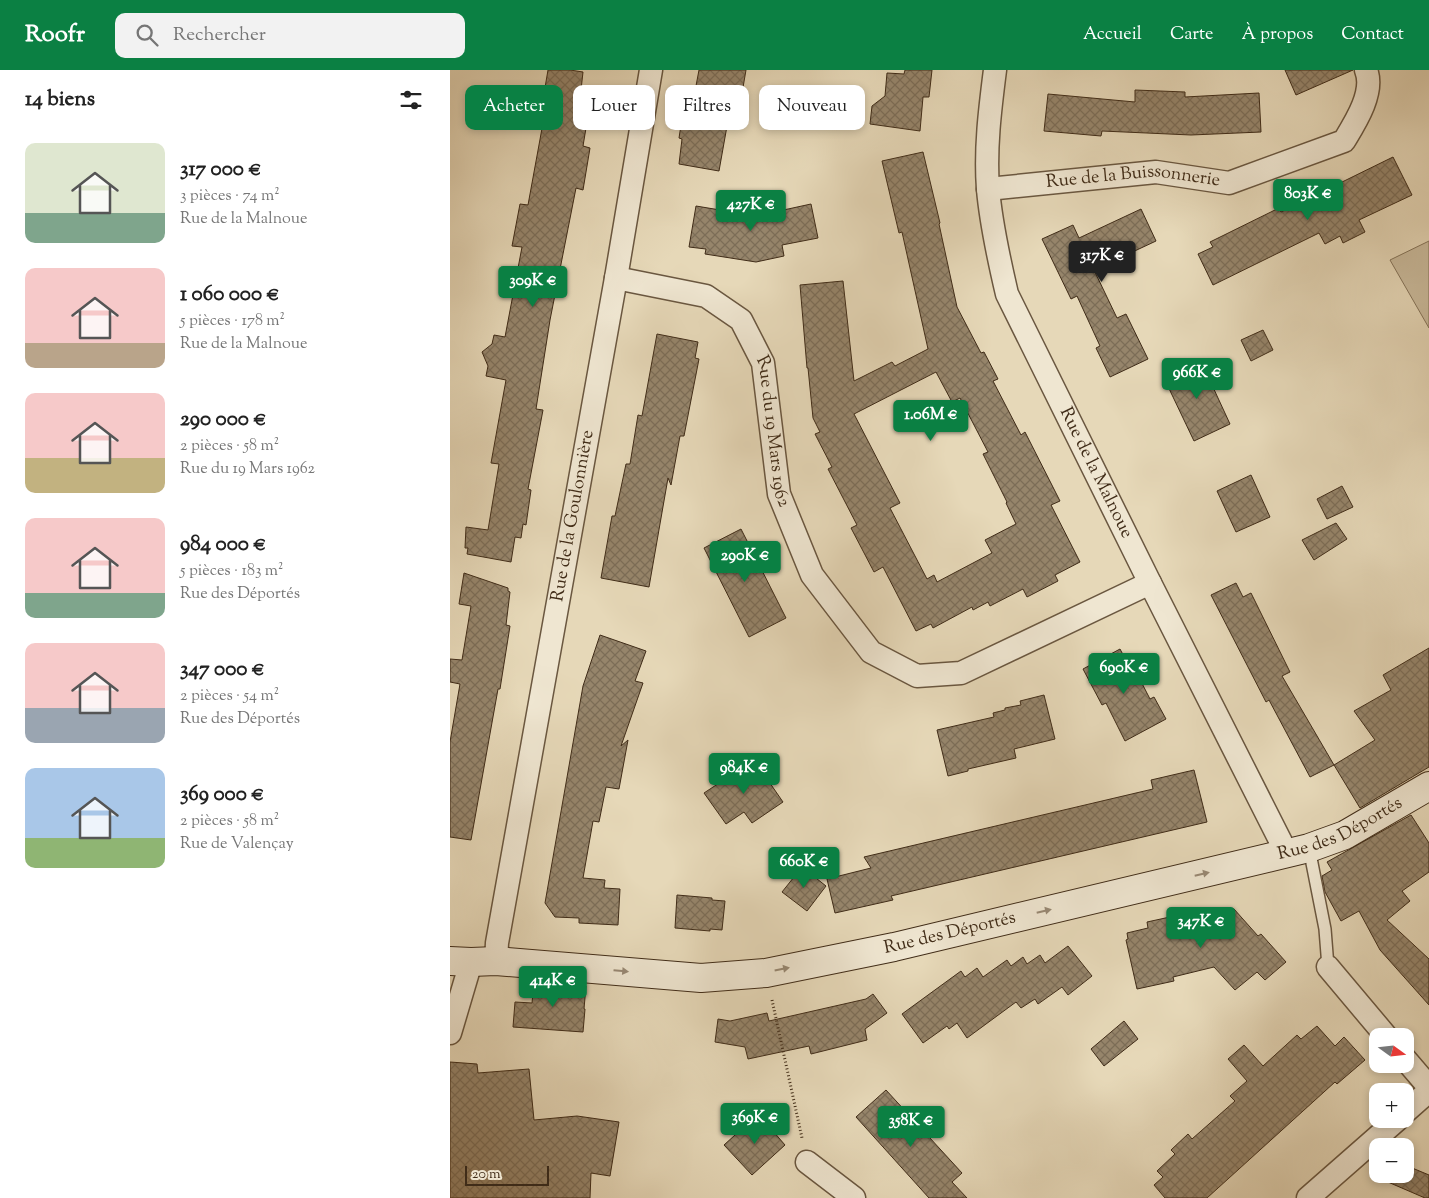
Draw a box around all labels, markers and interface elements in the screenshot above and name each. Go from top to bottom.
search box [115,13,465,58]
text: Roofr [25,18,85,52]
icon: search [133,21,161,49]
text: Rechercher [173,22,266,49]
text: Accueil [1083,22,1142,48]
text: Carte [1170,22,1214,48]
text: À propos [1242,22,1313,48]
text: Contact [1341,22,1404,48]
text: 14 biens [25,85,95,115]
chip: Acheter [465,85,563,130]
chip: Louer [573,85,655,130]
chip: Filtres [665,85,749,130]
chip: Nouveau [759,85,865,130]
icon: filters [397,86,425,114]
text: 317 000 € [180,155,261,185]
street label: Rue de la Buissonnerie [1045,159,1222,196]
icon: home [65,163,125,223]
pin: 803K € [1267,178,1349,221]
text: 803K € [1284,183,1332,206]
text: 3 pièces · 74 m² [180,185,280,208]
pin: 427K € [710,190,792,232]
text: 427K € [727,194,775,217]
text: Rue de la Malnoue [180,208,307,231]
pin: 317K € [1061,240,1143,283]
text: 317K € [1080,245,1124,268]
pin: 309K € [492,266,574,308]
text: 309K € [509,270,557,293]
text: 1 060 000 € [180,280,279,310]
icon: home [65,288,125,348]
text: 5 pièces · 178 m² [180,310,285,333]
text: Rue de la Malnoue [180,333,307,356]
street label: Rue du 19 Mars 1962 [748,351,796,512]
pin: 966K € [1156,358,1238,400]
text: 966K € [1173,362,1221,385]
pin: 1.06M € [885,400,977,442]
street label: Rue de la Malnoue [1052,403,1139,543]
text: 1.06M € [904,404,958,427]
text: 290 000 € [180,405,266,435]
icon: home [65,413,125,473]
street label: Rue de la Goulonnière [545,428,602,604]
text: 2 pièces · 58 m² [180,435,279,458]
text: Rue du 19 Mars 1962 [180,458,315,481]
text: 984 000 € [180,530,266,560]
icon: home [65,538,125,598]
pin: 290K € [704,540,786,583]
text: 290K € [721,545,769,568]
text: 5 pièces · 183 m² [180,560,283,583]
text: Rue des Déportés [180,583,300,606]
pin: 690K € [1083,652,1165,695]
text: 347 000 € [180,655,265,685]
text: 690K € [1099,657,1149,680]
icon: home [65,663,125,723]
text: 2 pièces · 54 m² [180,685,279,708]
text: Rue des Déportés [180,708,300,731]
pin: 984K € [703,752,785,795]
text: 984K € [720,757,768,780]
text: 369 000 € [180,780,264,810]
icon: home [65,788,125,848]
street label: Rue des Déportés [1275,791,1408,868]
text: 2 pièces · 58 m² [180,810,279,833]
text: Rue de Valençay [180,833,294,856]
pin: 660K € [763,846,845,889]
text: 660K € [779,851,829,874]
one-way arrow [1194,870,1209,878]
street label: Rue des Déportés [882,905,1019,962]
pin: 347K € [1160,906,1242,949]
one-way arrow [1036,907,1051,915]
text: 347K € [1177,911,1225,934]
one-way arrow [775,965,791,973]
pin: 414K € [512,966,594,1008]
one-way arrow [613,967,629,975]
text: 414K € [530,970,576,993]
north arrow [1369,1028,1414,1072]
map controls [1369,1028,1414,1183]
button: + [1369,1083,1414,1128]
pin: 369K € [714,1102,796,1145]
pin: 358K € [870,1106,952,1148]
text: 369K € [732,1107,778,1130]
text: 358K € [889,1110,933,1133]
button: − [1369,1138,1414,1183]
scale bar [465,1163,549,1186]
text: 20 m [472,1165,501,1185]

